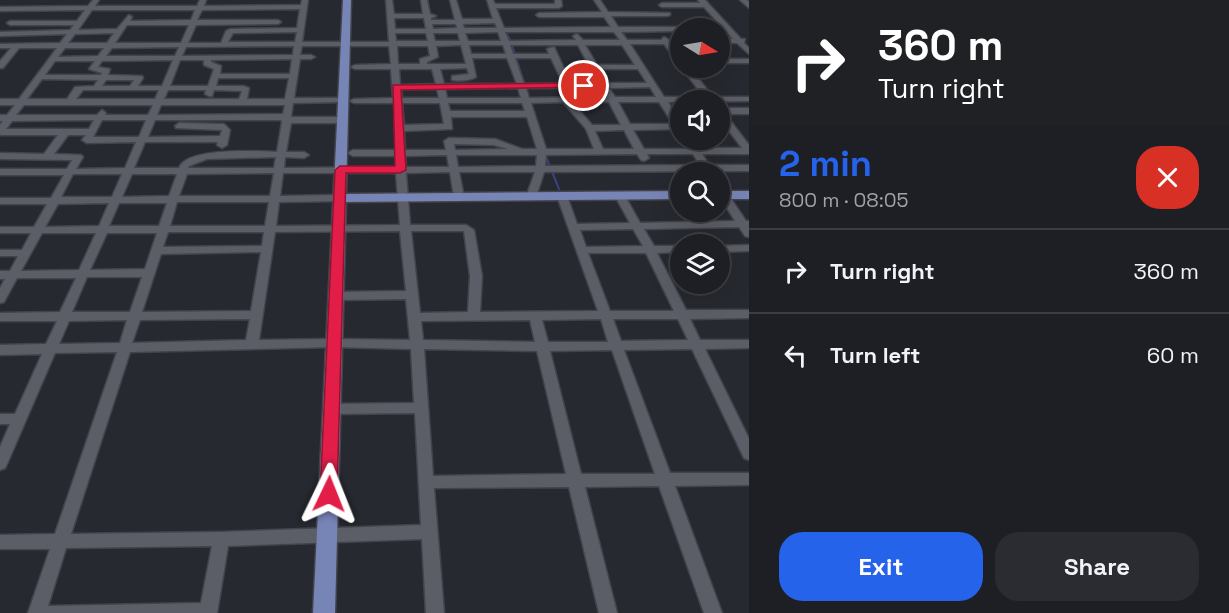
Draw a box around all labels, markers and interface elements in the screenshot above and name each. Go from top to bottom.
north arrow [670,18,730,78]
map controls [670,18,730,294]
text: 360 m [878,19,1003,72]
icon: right [779,24,857,102]
pin [558,60,609,111]
icon: arrive [567,69,600,102]
text: Turn right [878,71,1005,106]
button: sound [670,90,730,150]
text: 2 min [779,141,872,187]
button: close [1136,146,1199,209]
button: search [670,162,730,222]
text: 800 m · 08:05 [779,187,909,213]
button: layers [670,234,730,294]
icon: right [779,255,812,288]
text: Turn right [830,257,935,285]
text: 360 m [1134,257,1199,285]
icon: left [779,339,812,372]
text: Turn left [830,341,920,369]
text: 60 m [1147,341,1199,369]
position arrow [297,462,361,526]
button: Exit [779,532,983,601]
button: Share [995,532,1199,601]

